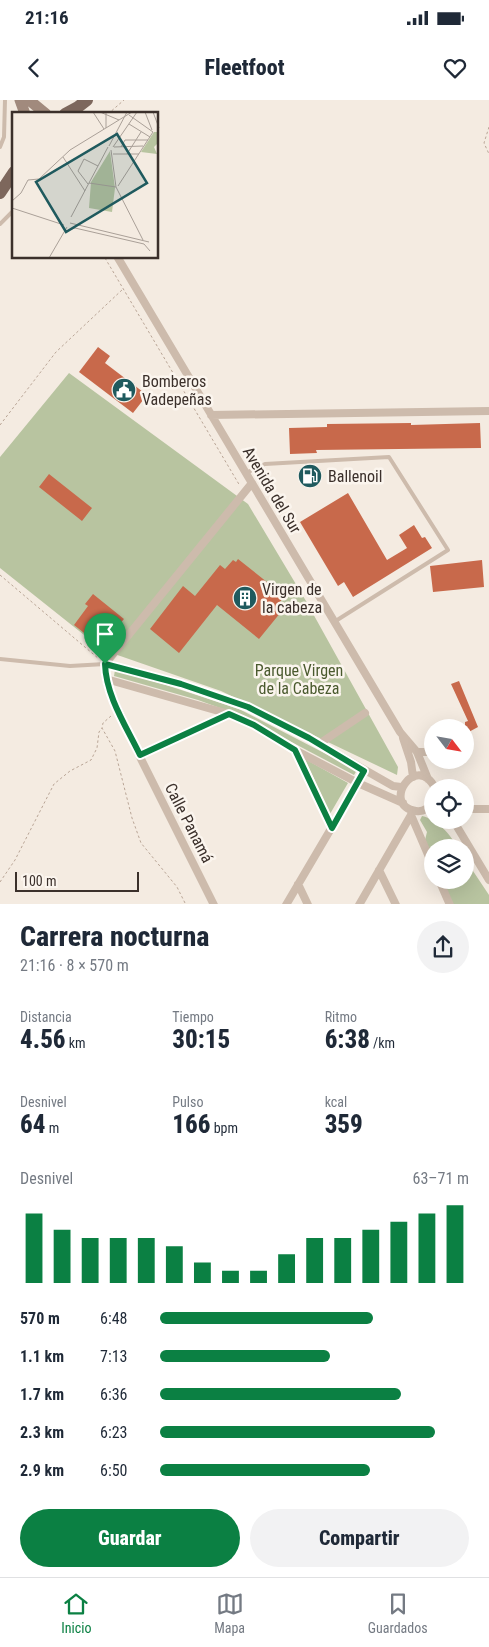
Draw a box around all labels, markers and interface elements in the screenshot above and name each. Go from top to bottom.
text: 21:16 [25,6,69,29]
icon: back [20,54,48,82]
icon: heart [441,54,469,82]
text: Fleetfoot [205,55,284,80]
inset map [12,112,159,259]
place label: Bomberos Vadepeñas [142,372,212,409]
public building icon: Bomberos Vadepeñas [111,377,137,403]
street label: Avenida del Sur [239,443,305,537]
fuel station icon: Ballenoil [297,463,323,489]
place label: Ballenoil [328,467,382,486]
place label: Virgen de la cabeza [262,580,322,617]
building icon: Virgen de la cabeza [232,585,258,611]
pin [84,613,126,664]
icon: arrive [91,620,119,648]
park label: Parque Virgen de la Cabeza [255,661,343,698]
north arrow [424,719,474,769]
map controls [424,719,474,889]
button: locate [424,779,474,829]
street label: Calle Panamá [161,780,217,866]
button: layers [424,839,474,889]
scale bar [15,869,139,893]
text: 100 m [22,873,57,889]
text: Carrera nocturna [20,920,209,953]
button: share [417,921,469,973]
text: 21:16 · 8 × 570 m [20,956,129,975]
text: Distancia [20,1009,72,1025]
text: Tiempo [172,1009,214,1025]
text: Ritmo [325,1009,357,1025]
text: 4.56 [20,1025,66,1054]
text: 30:15 [172,1025,230,1054]
text: 6:38 [325,1025,370,1054]
text: km [66,1035,86,1051]
text: /km [370,1035,395,1051]
text: Desnivel [20,1094,67,1110]
text: Pulso [172,1094,203,1110]
text: kcal [325,1094,347,1110]
text: 64 [20,1110,45,1139]
text: 166 [172,1110,210,1139]
text: 359 [325,1110,363,1139]
text: m [45,1120,59,1136]
text: bpm [210,1120,238,1136]
text: Desnivel [20,1169,73,1188]
text: 63–71 m [413,1169,469,1188]
text: 570 m [20,1309,60,1328]
text: 6:48 [100,1309,127,1328]
text: 1.1 km [20,1347,64,1366]
text: 7:13 [100,1347,127,1366]
text: 1.7 km [20,1385,64,1404]
text: 6:36 [100,1385,127,1404]
text: 2.3 km [20,1423,64,1442]
text: 6:23 [100,1423,127,1442]
text: 2.9 km [20,1461,64,1480]
text: 6:50 [100,1461,127,1480]
button: Guardar [20,1509,240,1567]
button: Compartir [250,1509,469,1567]
tab: Inicio [61,1590,92,1636]
tab: Mapa [214,1590,245,1636]
tab: Guardados [368,1590,428,1636]

